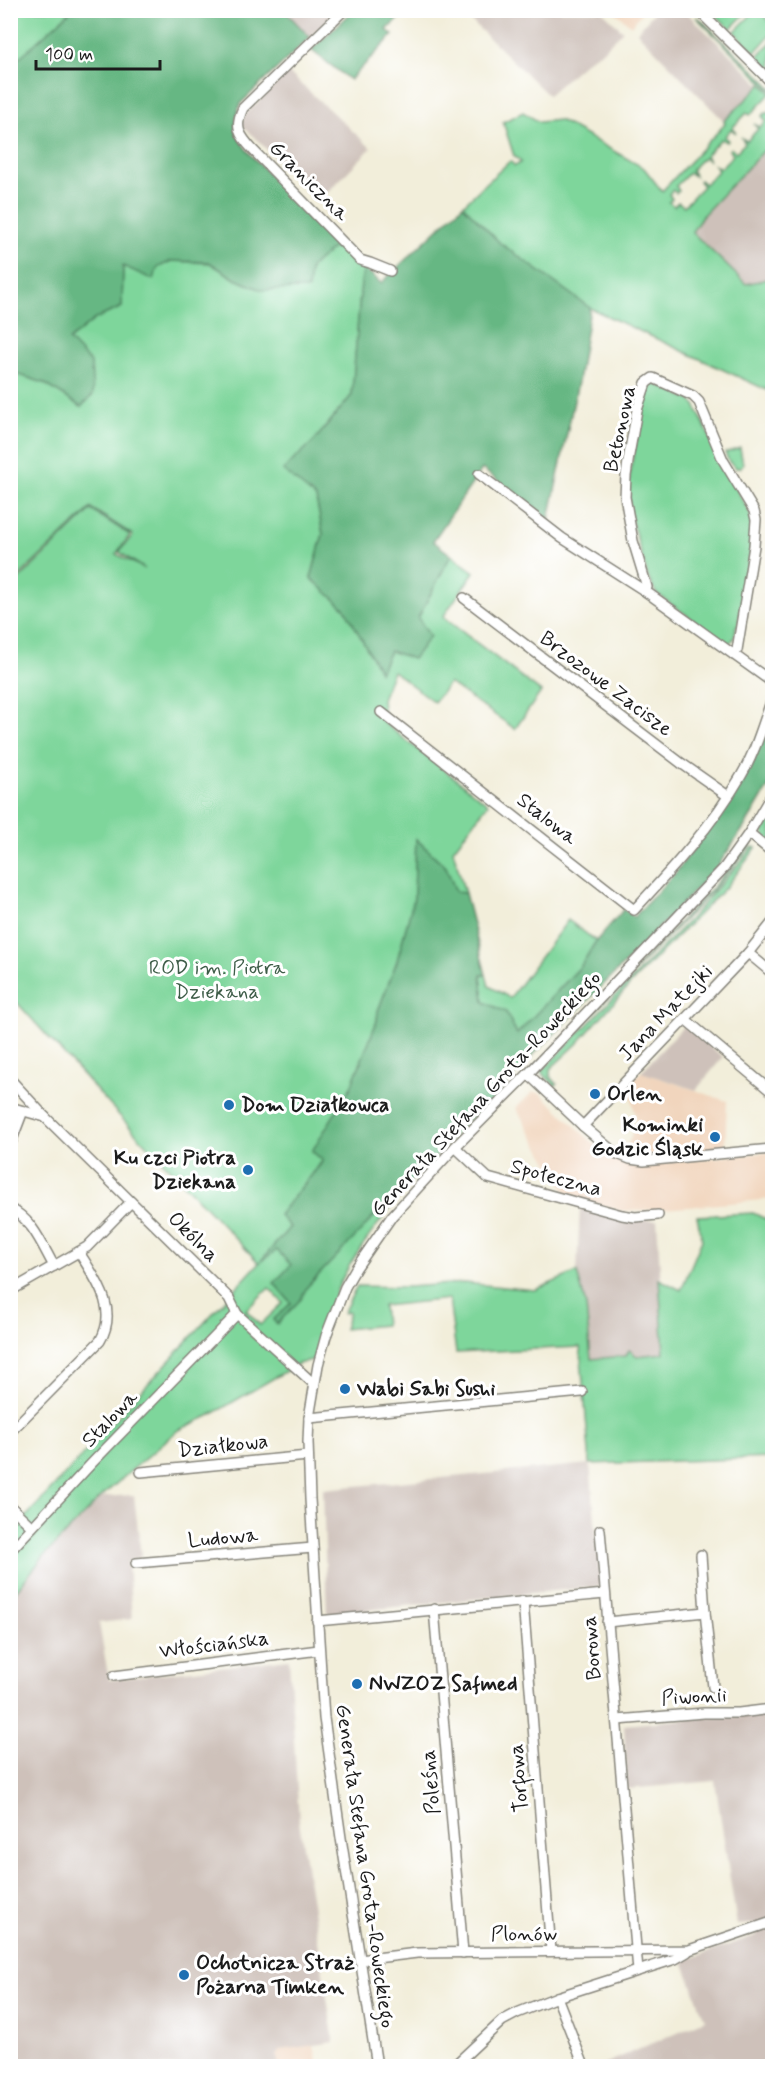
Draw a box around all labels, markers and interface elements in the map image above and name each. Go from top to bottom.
scale bar [36,33,160,71]
text: 100 m [45,43,93,67]
street label: Graniczna [263,135,356,228]
street label: Betonowa [597,383,643,475]
street label: Brzozowe Zacisze [534,625,678,743]
street label: Stalowa [511,786,583,852]
park label: ROD im. Piotra Dziekana [149,954,286,1006]
street label: Jana Matejki [613,958,719,1068]
street label: Generała Stefana Grota-Roweckiego [364,965,609,1224]
place label: Orlen [607,1080,662,1108]
marker: Orlen [588,1087,602,1101]
place label: Dom Działkowca [241,1091,389,1119]
marker: Dom Działkowca [222,1098,236,1112]
place label: Kominki Godzic Śląsk [592,1111,703,1163]
marker: Kominki Godzic Śląsk [708,1130,722,1144]
place label: Ku czci Piotra Dziekana [114,1144,236,1196]
street label: Społeczna [507,1152,605,1204]
marker: Ku czci Piotra Dziekana [241,1163,255,1177]
street label: Okólna [161,1205,225,1269]
place label: Wabi Sabi Sushi [356,1375,495,1403]
marker: Wabi Sabi Sushi [338,1382,352,1396]
street label: Stalowa [76,1384,145,1454]
street label: Działkowa [176,1427,270,1465]
street label: Ludowa [187,1521,260,1555]
street label: Borowa [575,1615,609,1681]
street label: Włościańska [157,1624,271,1666]
place label: NWZOZ Safmed [369,1670,518,1698]
marker: NWZOZ Safmed [350,1677,364,1691]
street label: Piwonii [661,1681,728,1713]
street label: Generała Stefana Grota-Roweckiego [326,1702,402,2030]
street label: Torfowa [502,1742,538,1813]
street label: Poleśna [414,1748,448,1816]
street label: Plonów [491,1920,557,1948]
place label: Ochotnicza Straż Pożarna Timken [196,1949,356,2001]
marker: Ochotnicza Straż Pożarna Timken [177,1968,191,1982]

